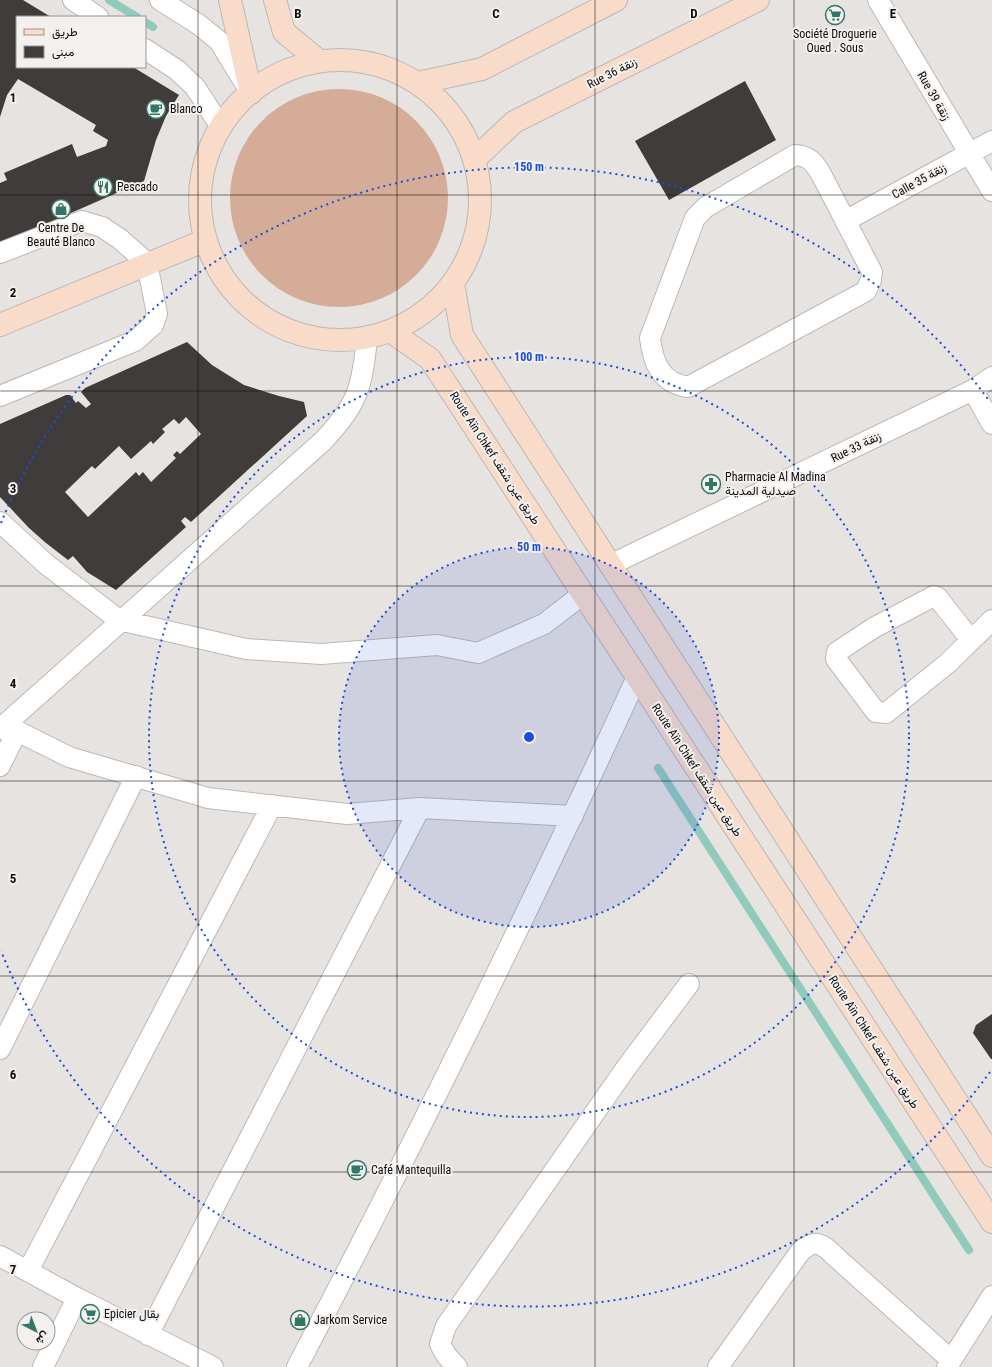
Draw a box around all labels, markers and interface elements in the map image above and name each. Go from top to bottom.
supermarket icon: Société Droguerie Oued . Sous [824,4,846,26]
text: B [294,6,302,21]
text: C [492,6,500,21]
text: D [690,6,698,21]
text: E [890,6,897,21]
legend [16,16,146,68]
text: طريق [52,25,78,40]
place label: Société Droguerie Oued . Sous [793,27,877,55]
text: مبنى [52,45,74,60]
street label: Rue 36 زنقة [585,54,640,92]
street label: Rue 39 زنقة [914,69,954,123]
text: 1 [10,90,16,105]
cafe icon: Blanco [145,98,167,120]
place label: Blanco [170,102,202,116]
text: 150 m [514,160,544,174]
street label: Calle 35 زنقة [889,160,949,203]
restaurant icon: Pescado [92,176,114,198]
place label: Pescado [117,180,158,194]
shop icon: Centre De Beauté Blanco [50,198,72,220]
place label: Centre De Beauté Blanco [27,221,95,249]
text: 2 [10,285,17,300]
text: 100 m [514,350,544,364]
street label: Route Aïn Chkef طريق عين شقف [446,389,543,528]
street label: Rue 33 زنقة [829,429,884,466]
place label: Pharmacie Al Madina صيدلية المدينة [725,470,826,498]
pharmacy icon: Pharmacie Al Madina صيدلية المدينة [700,473,722,495]
text: 3 [10,481,16,496]
text: 50 m [517,540,541,554]
text: 4 [10,676,17,691]
street label: Route Aïn Chkef طريق عين شقف [648,701,745,840]
centre of rings [522,730,536,744]
text: 5 [10,871,17,886]
street label: Route Aïn Chkef طريق عين شقف [825,973,922,1112]
text: 6 [10,1067,17,1082]
cafe icon: Café Mantequilla [346,1159,368,1181]
place label: Café Mantequilla [371,1163,451,1177]
text: 7 [10,1262,17,1277]
supermarket icon: Epicier بقال [79,1303,101,1325]
place label: Epicier بقال [104,1307,159,1322]
shop icon: Jarkom Service [289,1309,311,1331]
north arrow [16,1311,56,1351]
place label: Jarkom Service [314,1313,387,1327]
text: ش [33,1329,52,1347]

